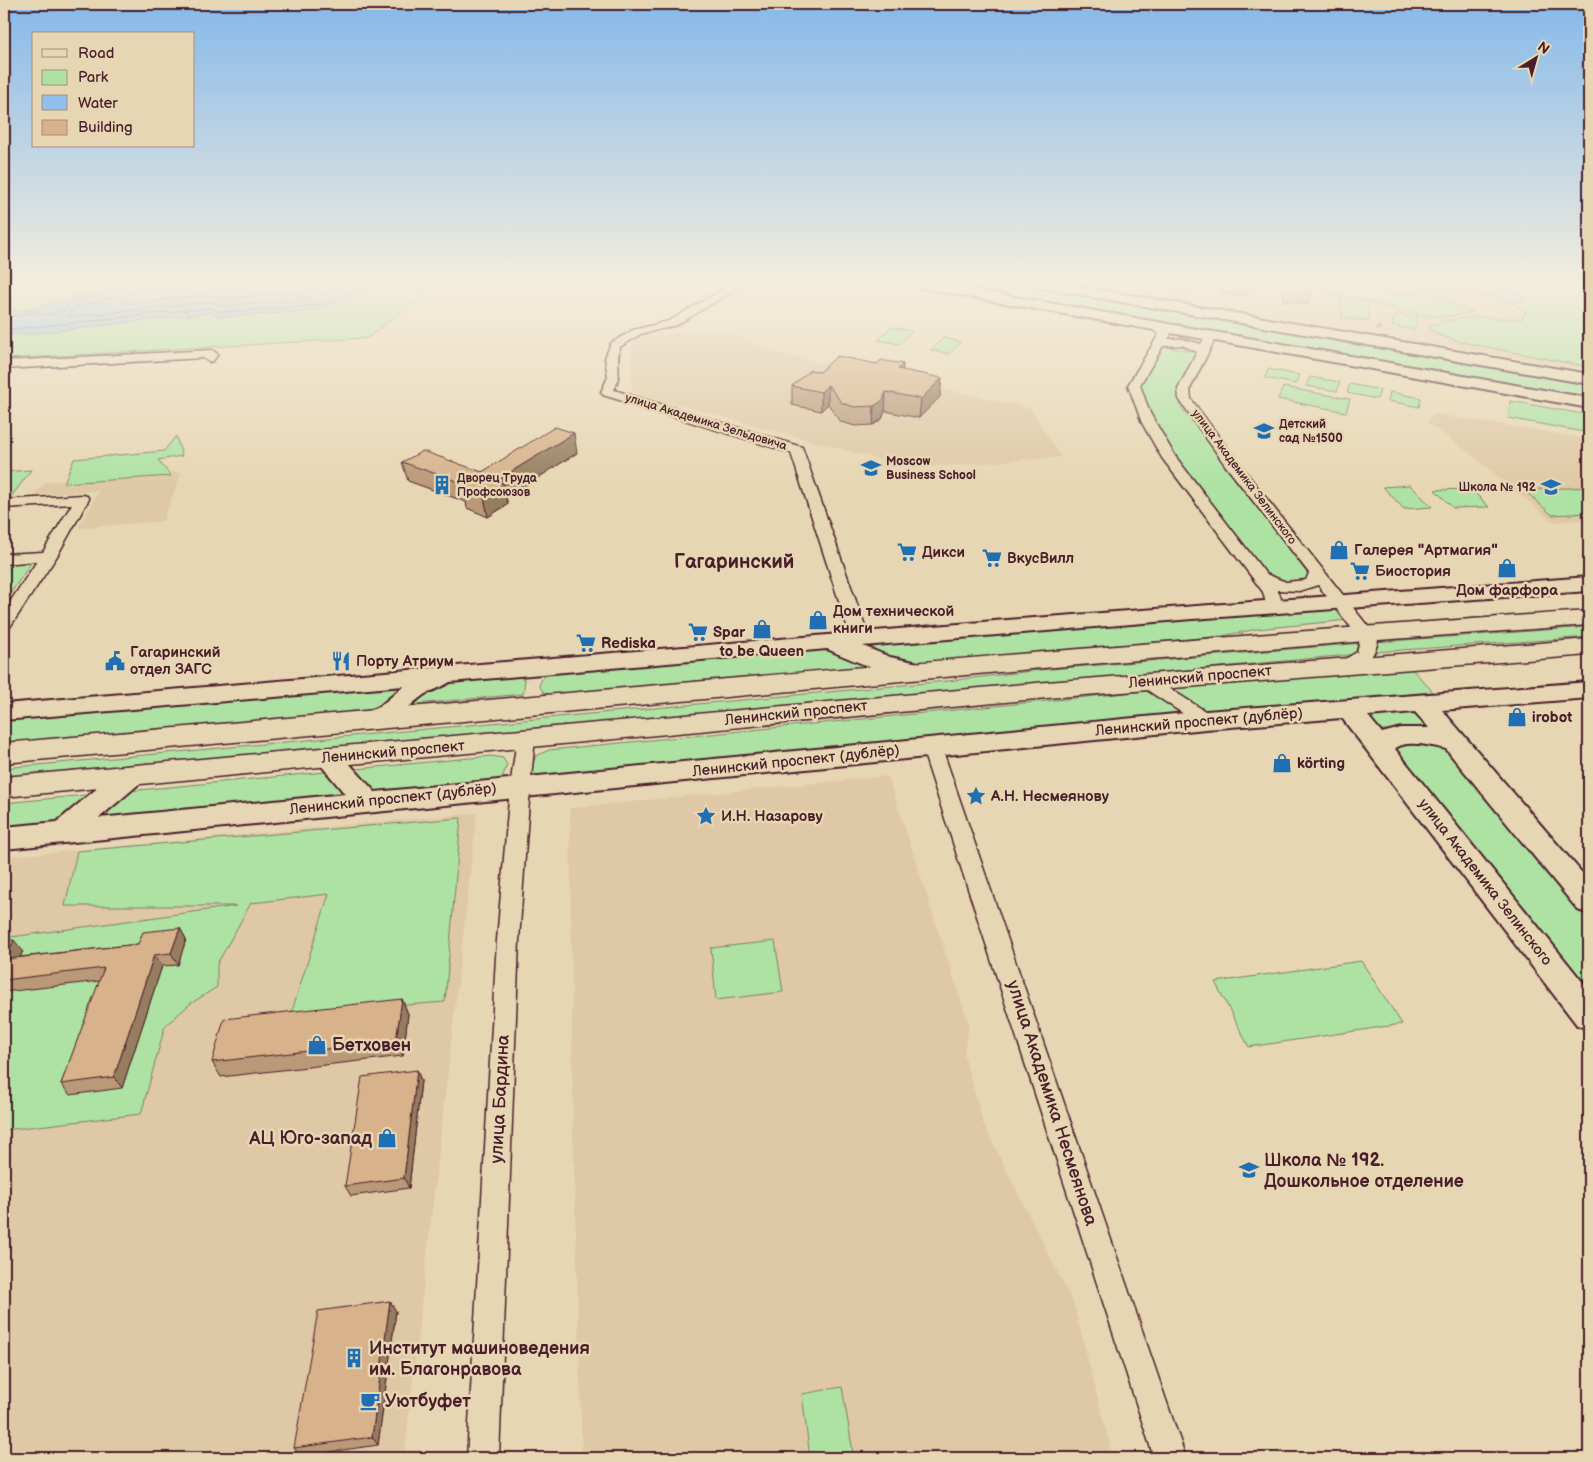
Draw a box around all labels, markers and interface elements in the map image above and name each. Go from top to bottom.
legend [32,32,195,148]
north arrow [1510,32,1560,82]
text: N [1534,38,1553,58]
text: Road [78,44,114,63]
text: Park [78,68,109,87]
text: Water [78,94,118,113]
text: Building [78,118,133,137]
street label: улица Академика Зельдовича [623,390,789,454]
street label: улица Академика Зелинского [1188,407,1300,547]
place label: Детский сад №1500 [1279,417,1343,446]
school or university icon: Детский сад №1500 [1253,420,1275,442]
place label: Moscow Business School [886,454,976,483]
school or university icon: Moscow Business School [860,457,882,479]
place label: Дворец Труда Профсоюзов [457,471,538,500]
building icon: Дворец Труда Профсоюзов [431,474,453,496]
school or university icon: Школа № 192 [1540,476,1562,498]
place label: Школа № 192 [1459,480,1537,495]
shop icon: Галерея "Артмагия" [1328,539,1350,561]
supermarket icon: Дикси [896,541,918,563]
place label: Галерея "Артмагия" [1354,541,1498,560]
place label: Дикси [922,543,965,562]
supermarket icon: ВкусВилл [981,547,1003,569]
place label: ВкусВилл [1007,549,1074,568]
district label: Гагаринский [674,550,794,574]
shop icon: Дом фарфора [1496,557,1518,579]
supermarket icon: Биостория [1349,560,1371,582]
place label: Биостория [1375,562,1451,581]
place label: Дом фарфора [1456,581,1558,600]
place label: Дом технической книги [833,602,954,638]
shop icon: Дом технической книги [807,609,829,631]
shop icon: to be Queen [751,618,773,640]
supermarket icon: Spar [687,621,709,643]
place label: Spar [713,623,746,642]
supermarket icon: Rediska [575,632,597,654]
place label: Rediska [601,634,656,653]
place label: to be Queen [719,642,804,661]
place label: Гагаринский отдел ЗАГС [130,643,220,679]
public building icon: Гагаринский отдел ЗАГС [104,650,126,672]
restaurant icon: Порту Атриум [330,650,352,672]
place label: Порту Атриум [356,652,454,671]
street label: Ленинский проспект [1126,661,1273,693]
street label: Ленинский проспект [722,696,869,730]
street label: Ленинский проспект (дублёр) [1093,703,1304,741]
shop icon: irobot [1506,706,1528,728]
place label: irobot [1532,708,1572,727]
street label: Ленинский проспект [319,736,466,768]
street label: Ленинский проспект (дублёр) [690,741,901,781]
shop icon: körting [1271,752,1293,774]
place label: körting [1297,754,1345,773]
street label: Ленинский проспект (дублёр) [287,779,498,819]
place icon: А.Н. Несмеянову [965,785,987,807]
place label: А.Н. Несмеянову [990,787,1110,806]
street label: улица Академика Зелинского [1414,795,1556,969]
place icon: И.Н. Назарову [695,805,717,827]
place label: И.Н. Назарову [721,807,823,826]
street label: улица Академика Несмеянова [1002,978,1102,1229]
shop icon: Бетховен [306,1034,328,1056]
street label: улица Бардина [486,1034,514,1164]
place label: Бетховен [332,1035,411,1056]
shop icon: АЦ Юго-запад [376,1127,398,1149]
place label: АЦ Юго-запад [248,1128,372,1149]
place label: Школа № 192. Дошкольное отделение [1264,1150,1464,1192]
school or university icon: Школа № 192. Дошкольное отделение [1238,1159,1260,1181]
place label: Институт машиноведения им. Благонравова [369,1338,590,1380]
building icon: Институт машиноведения им. Благонравова [343,1347,365,1369]
cafe icon: Уютбуфет [359,1390,381,1412]
place label: Уютбуфет [385,1391,471,1412]

